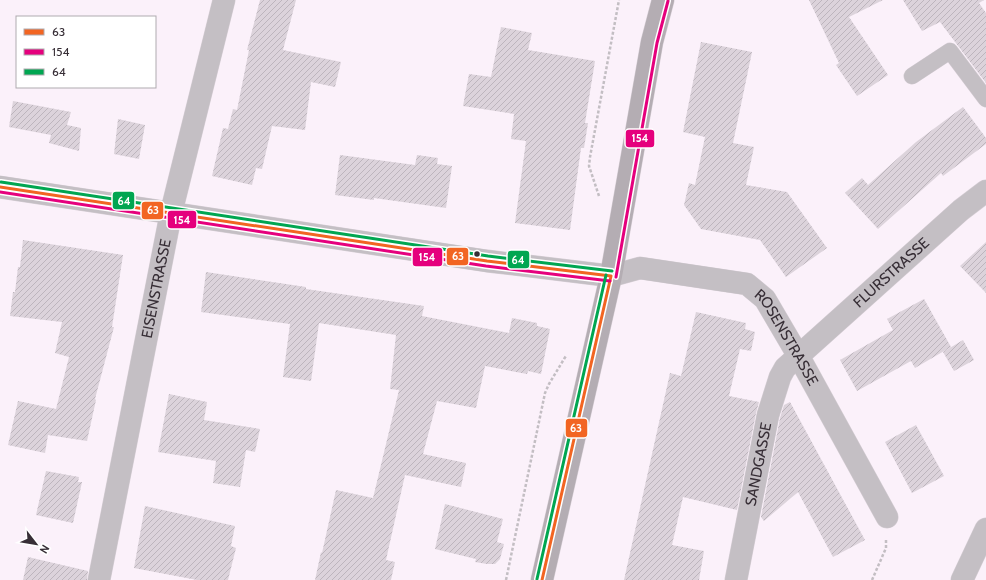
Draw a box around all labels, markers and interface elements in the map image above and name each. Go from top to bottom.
legend [16,16,156,88]
text: 63 [52,24,65,39]
text: 154 [52,44,69,59]
text: 64 [52,64,66,79]
line badge: 154 [625,129,655,148]
text: 154 [632,131,649,145]
line badge: 64 [112,191,135,210]
text: 64 [117,194,131,208]
line badge: 63 [141,201,164,220]
text: 63 [147,203,159,217]
line badge: 154 [167,210,197,229]
text: 154 [174,213,191,227]
street label: FLURSTRASSE [850,234,933,311]
street label: EISENSTRASSE [138,237,175,340]
line badge: 154 [412,247,443,267]
line badge: 63 [446,247,469,266]
text: 63 [452,249,464,263]
unlabelled marker [472,249,482,259]
text: 154 [419,250,436,264]
line badge: 64 [507,250,530,269]
text: 64 [511,253,525,267]
street label: ROSENSTRASSE [751,285,822,389]
line badge: 63 [565,418,588,438]
text: 63 [570,421,582,435]
street label: SANDGASSE [742,421,775,507]
north arrow [16,524,56,564]
text: N [37,542,53,556]

